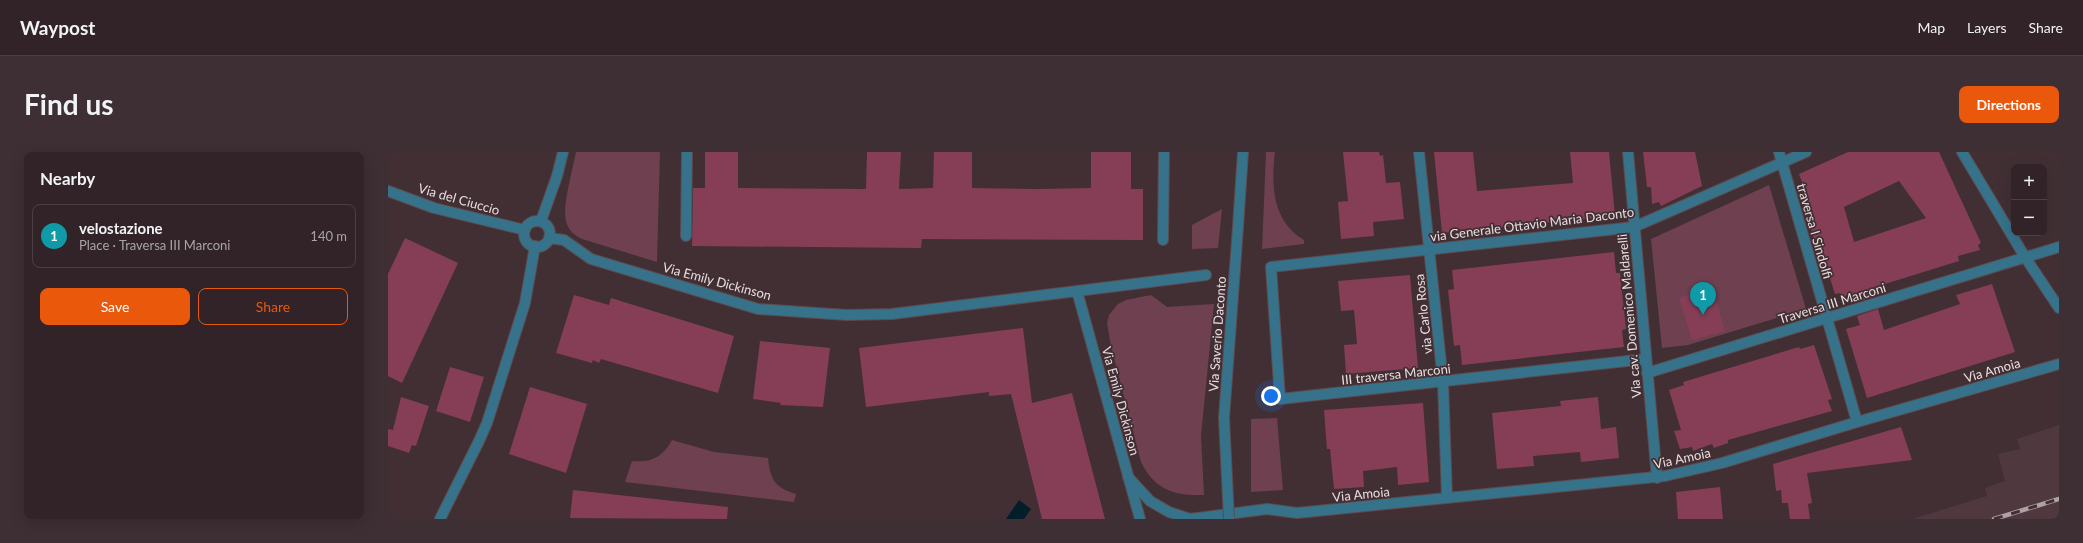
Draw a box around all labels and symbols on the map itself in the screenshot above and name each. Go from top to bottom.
street label: Via del Ciuccio [416,180,502,218]
street label: traversa I Sindolfi [1794,181,1836,281]
street label: via Generale Ottavio Maria Daconto [1429,204,1635,244]
street label: Via cav. Domenico Maldarelli [1614,233,1644,399]
street label: Via Emily Dickinson [661,259,773,303]
street label: via Carlo Rosa [1411,273,1435,355]
street label: Via Saverio Daconto [1205,276,1229,392]
street label: Traversa III Marconi [1776,279,1888,327]
pin: 1 [1690,282,1716,315]
street label: Via Emily Dickinson [1099,345,1143,457]
street label: Via Amoia [1962,354,2022,386]
street label: III traversa Marconi [1340,360,1452,388]
your location [1261,386,1281,406]
street label: Via Amoia [1652,444,1712,472]
street label: Via Amoia [1331,483,1391,505]

